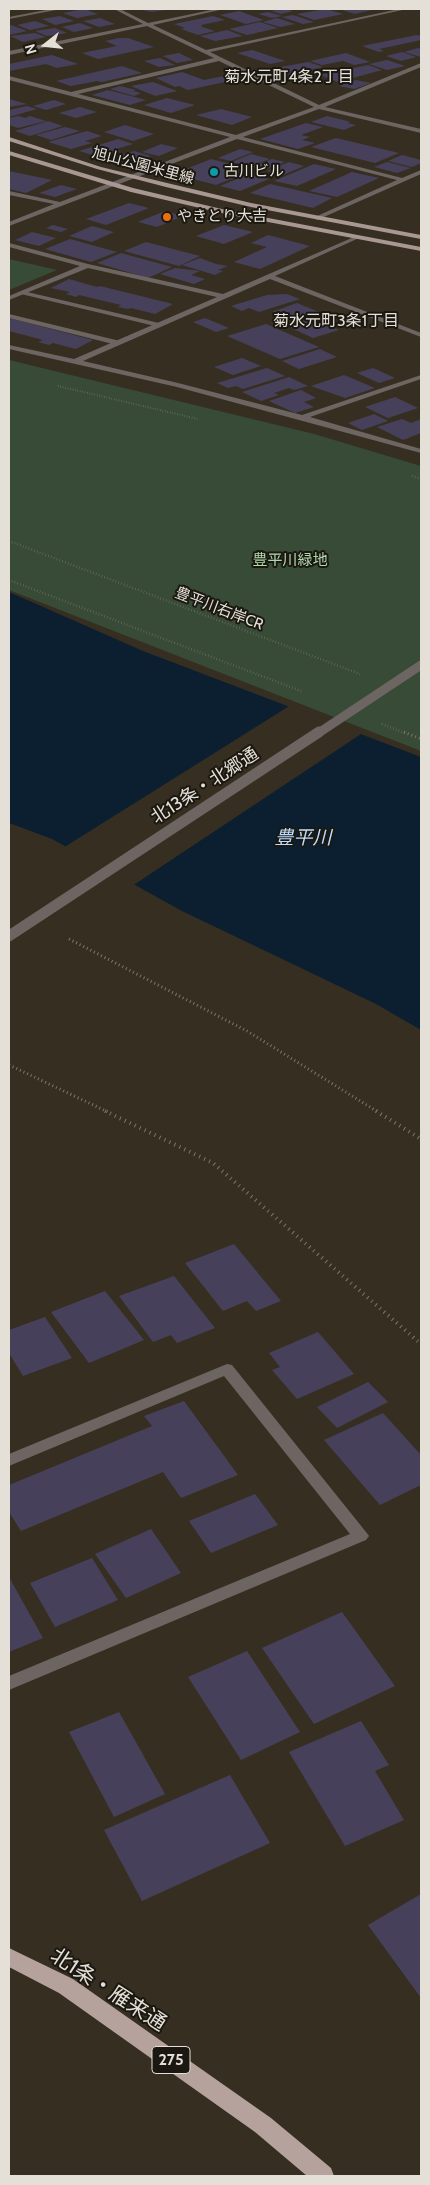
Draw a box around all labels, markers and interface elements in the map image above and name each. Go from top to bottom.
north arrow [20,20,70,70]
text: N [21,42,41,56]
district label: 菊水元町4条2丁目 [224,67,354,87]
street label: 旭山公園米里線 [90,144,196,188]
place label: 古川ビル [224,163,284,181]
marker: 古川ビル [208,166,220,178]
place label: やきとり大吉 [177,208,267,226]
marker: やきとり大吉 [161,211,173,223]
district label: 菊水元町3条1丁目 [273,311,399,331]
park label: 豊平川緑地 [253,552,327,570]
street label: 豊平川右岸CR [172,584,266,634]
street label: 北13条・北郷通 [147,743,263,829]
water label: 豊平川 [275,827,331,849]
street label: 北1条・雁来通 [45,1943,171,2037]
road number: 275 [152,2046,190,2074]

